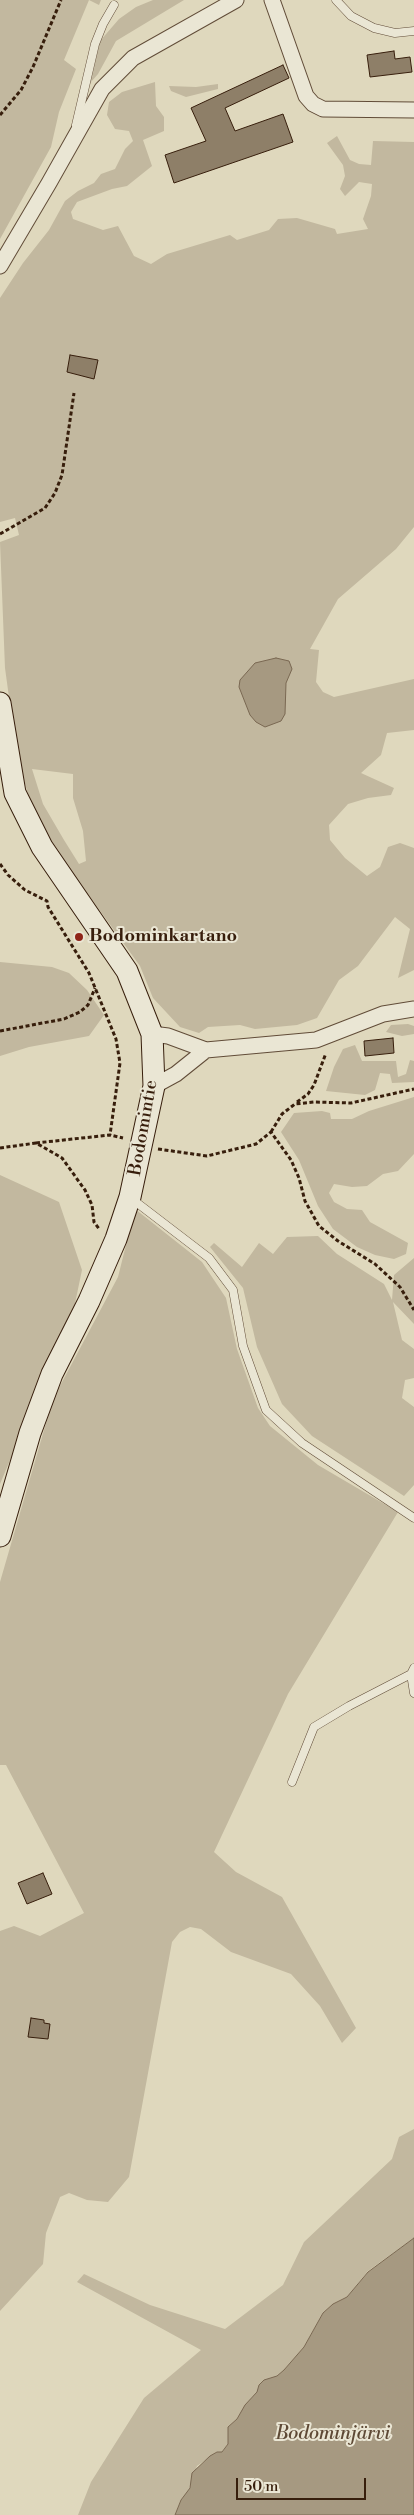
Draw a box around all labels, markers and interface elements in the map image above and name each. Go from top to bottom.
place label: Bodominkartano [89,926,237,948]
marker: Bodominkartano [73,931,85,943]
street label: Bodomintie [125,1078,163,1178]
water label: Bodominjärvi [276,2423,390,2445]
scale bar [239,2468,369,2500]
text: 50 m [244,2477,278,2496]

